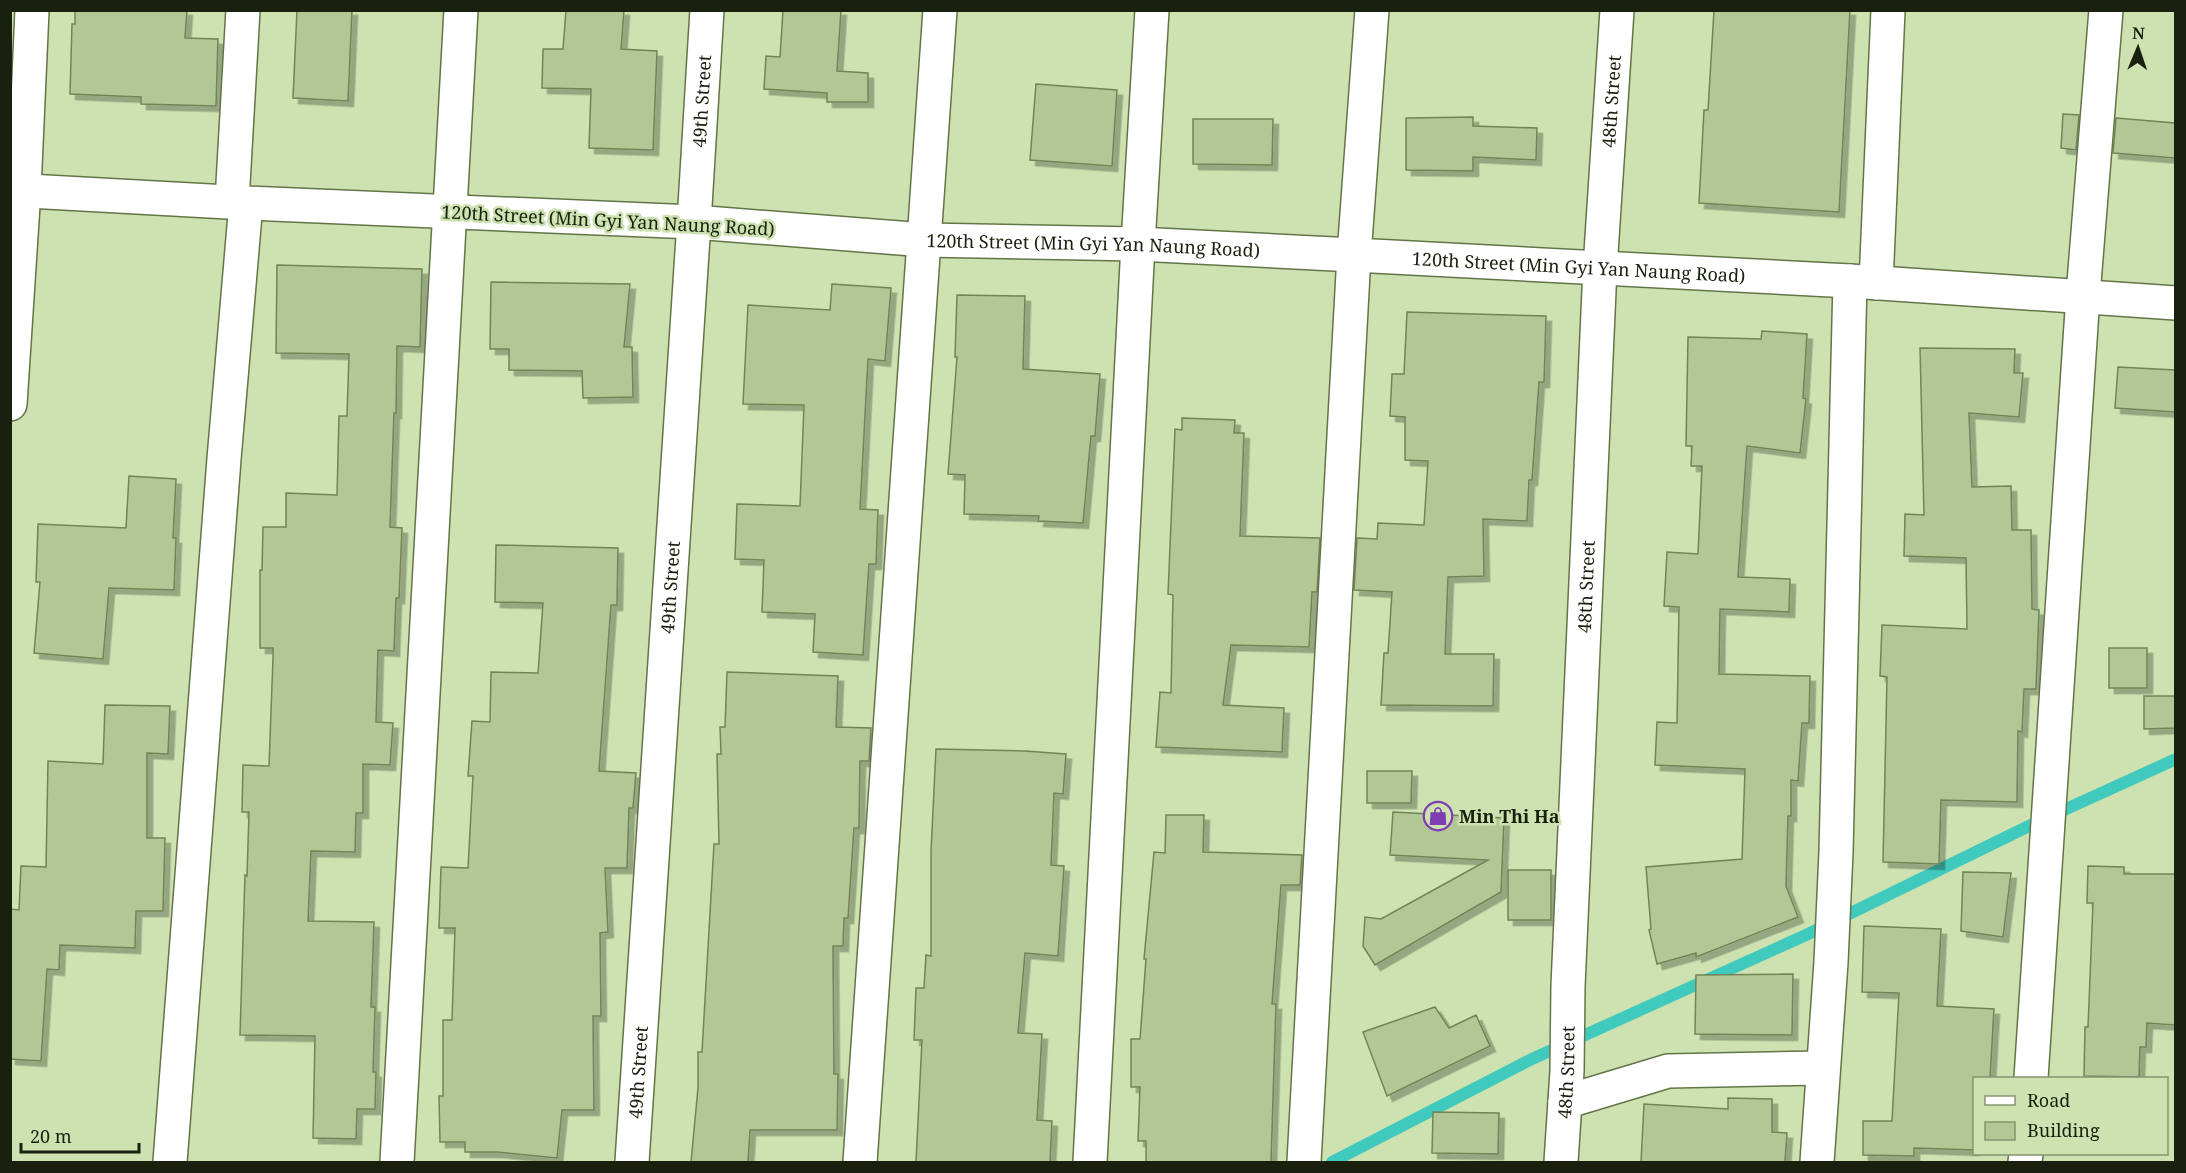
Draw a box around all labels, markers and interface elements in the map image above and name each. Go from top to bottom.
north arrow [2108,18,2168,78]
text: N [2132,22,2146,44]
street label: 49th Street [687,54,716,148]
street label: 48th Street [1596,54,1626,148]
street label: 120th Street (Min Gyi Yan Naung Road) [441,199,775,241]
street label: 120th Street (Min Gyi Yan Naung Road) [926,228,1261,262]
street label: 120th Street (Min Gyi Yan Naung Road) [1411,246,1746,287]
street label: 49th Street [655,540,685,634]
street label: 48th Street [1572,540,1600,634]
shop icon: Min Thi Ha [1422,800,1454,832]
place label: Min Thi Ha [1459,804,1560,828]
street label: 49th Street [623,1025,653,1119]
street label: 48th Street [1552,1026,1580,1119]
legend [1973,1077,2168,1155]
text: Road [2027,1088,2070,1112]
scale bar [21,1116,140,1154]
text: Building [2027,1118,2100,1142]
text: 20 m [30,1124,72,1148]

